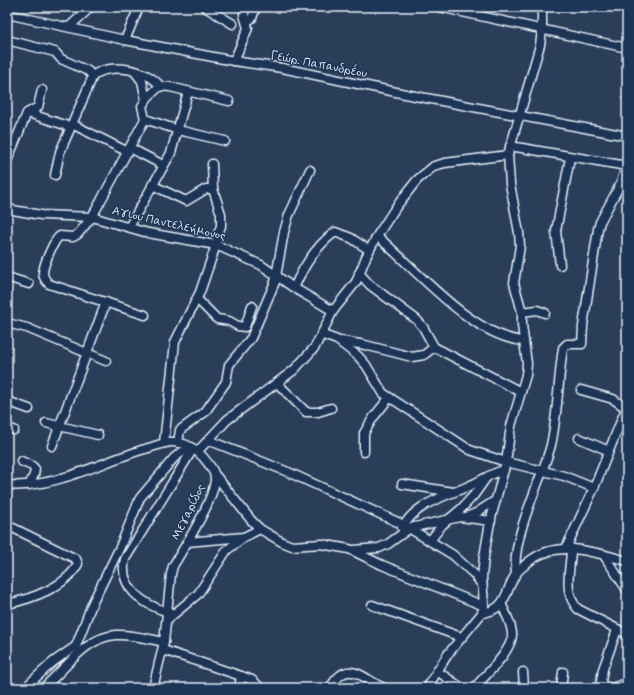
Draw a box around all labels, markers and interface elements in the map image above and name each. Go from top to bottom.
street label: Γεώρ. Παπανδρέου [269,47,369,82]
street label: Αγιου Παντελεήμονος [110,203,227,245]
street label: Μεγαρίδος [168,482,209,543]

